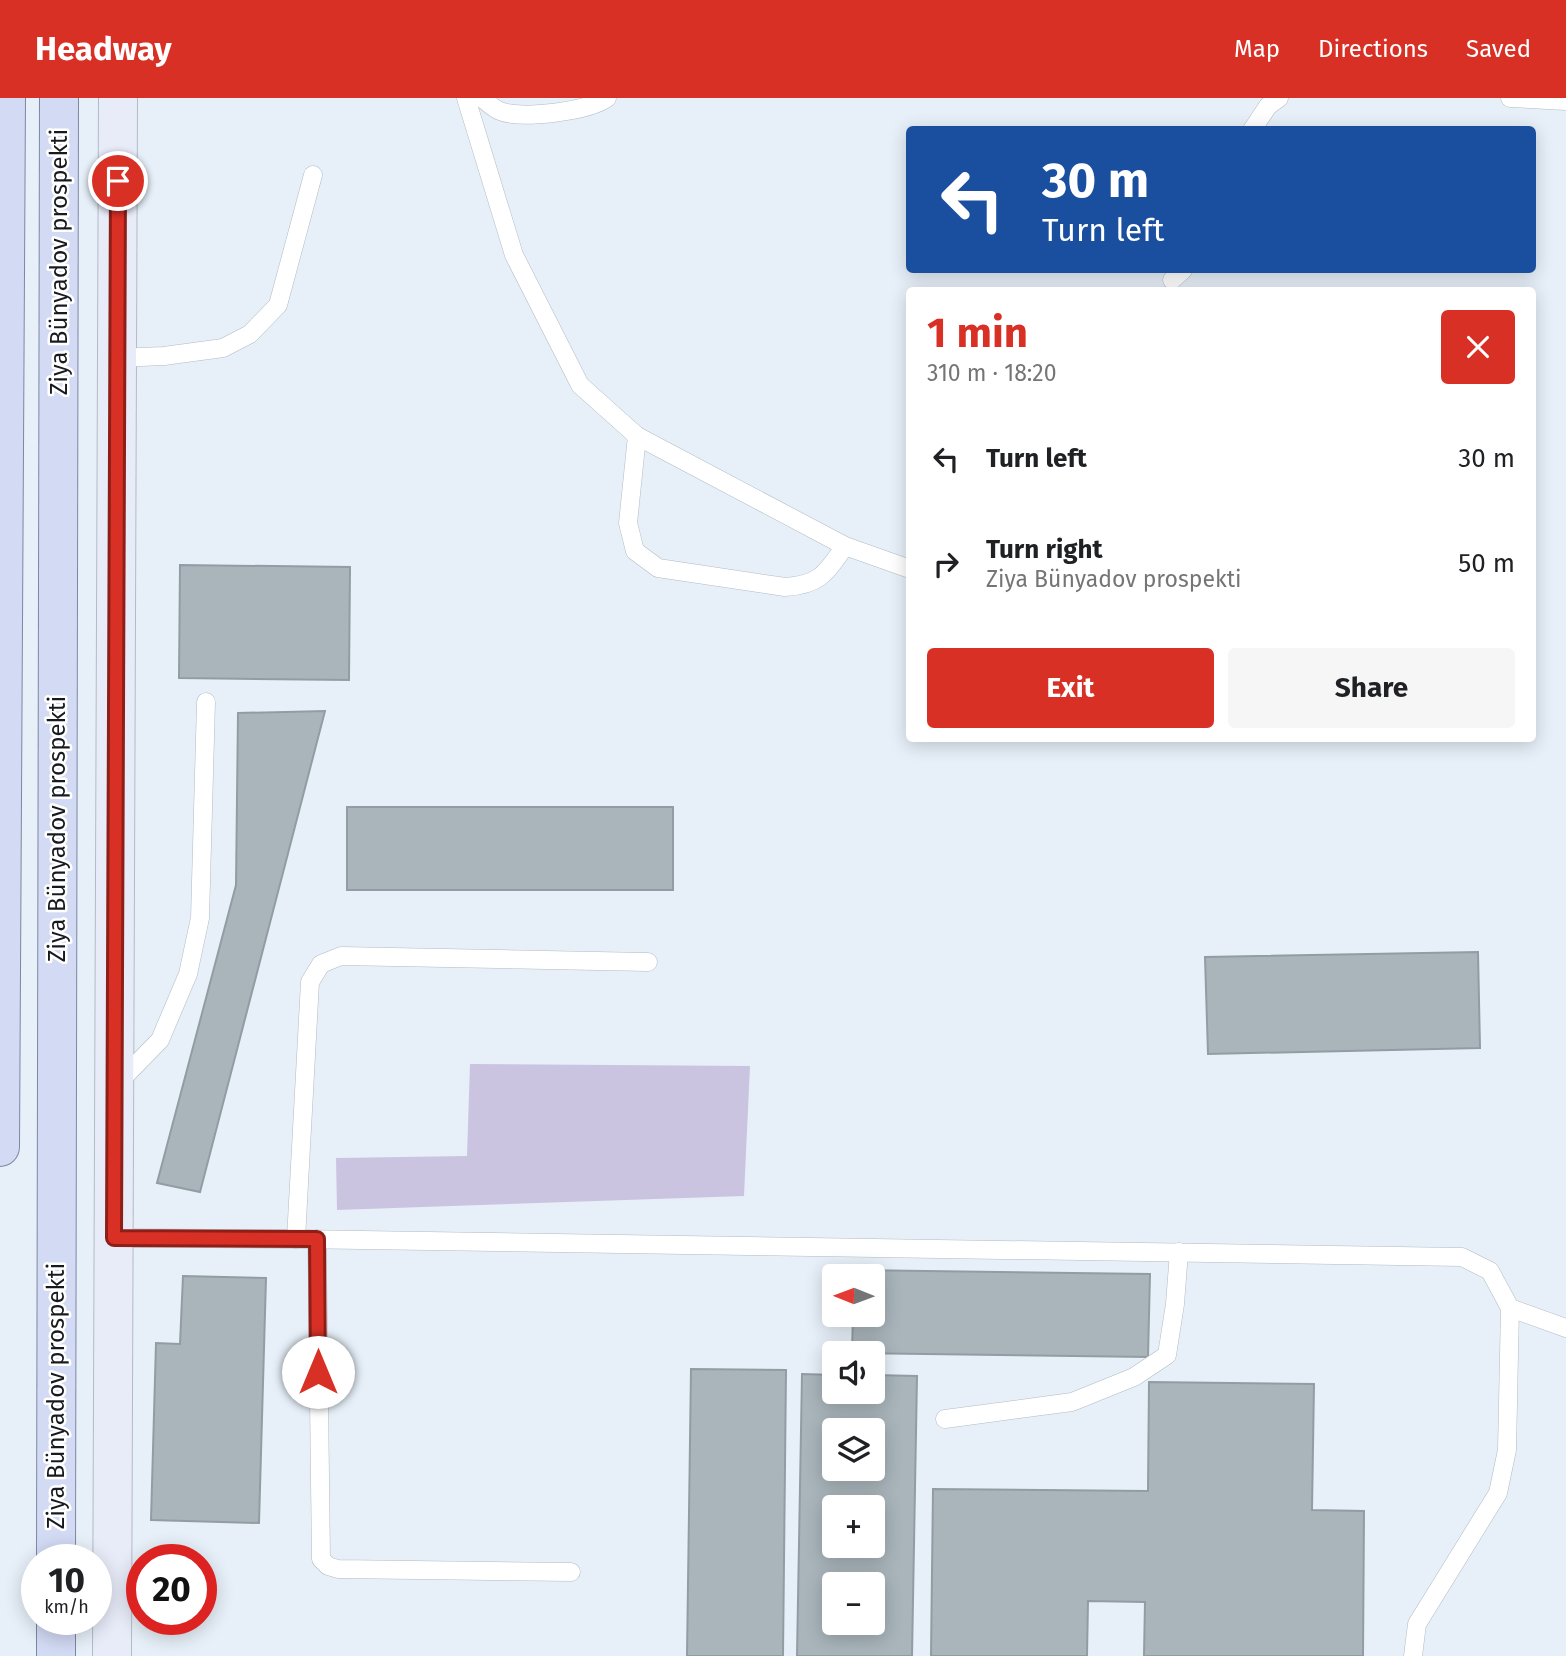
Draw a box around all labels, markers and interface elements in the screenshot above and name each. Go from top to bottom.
text: Headway [35,29,172,69]
text: Map [1234,35,1280,63]
text: Directions [1318,35,1428,63]
text: Saved [1466,35,1531,63]
street label: Ziya Bünyadov prospekti [45,129,73,395]
pin [88,151,148,211]
text: 30 m [1042,151,1149,210]
icon: left [927,154,1018,245]
icon: arrive [99,162,137,200]
text: Turn left [1042,211,1164,249]
text: 1 min [927,308,1028,358]
button: close [1441,310,1515,384]
text: 310 m · 18:20 [927,359,1057,387]
icon: left [927,440,965,478]
text: Turn left [986,443,1087,474]
text: 30 m [1458,443,1515,474]
text: Turn right [986,534,1103,565]
icon: right [927,545,965,583]
text: 50 m [1458,548,1515,579]
text: Ziya Bünyadov prospekti [986,565,1241,593]
button: Exit [927,648,1214,728]
button: Share [1228,648,1515,728]
street label: Ziya Bünyadov prospekti [43,696,71,962]
street label: Ziya Bünyadov prospekti [42,1263,70,1529]
north arrow [822,1264,886,1326]
map controls [822,1264,885,1635]
position arrow [281,1335,355,1409]
button: sound [822,1341,885,1404]
button: layers [822,1418,885,1481]
button: + [822,1495,885,1558]
speed limit sign: 20 [126,1544,217,1635]
text: 10 [48,1559,85,1601]
button: − [822,1572,885,1635]
text: km/h [44,1596,89,1618]

